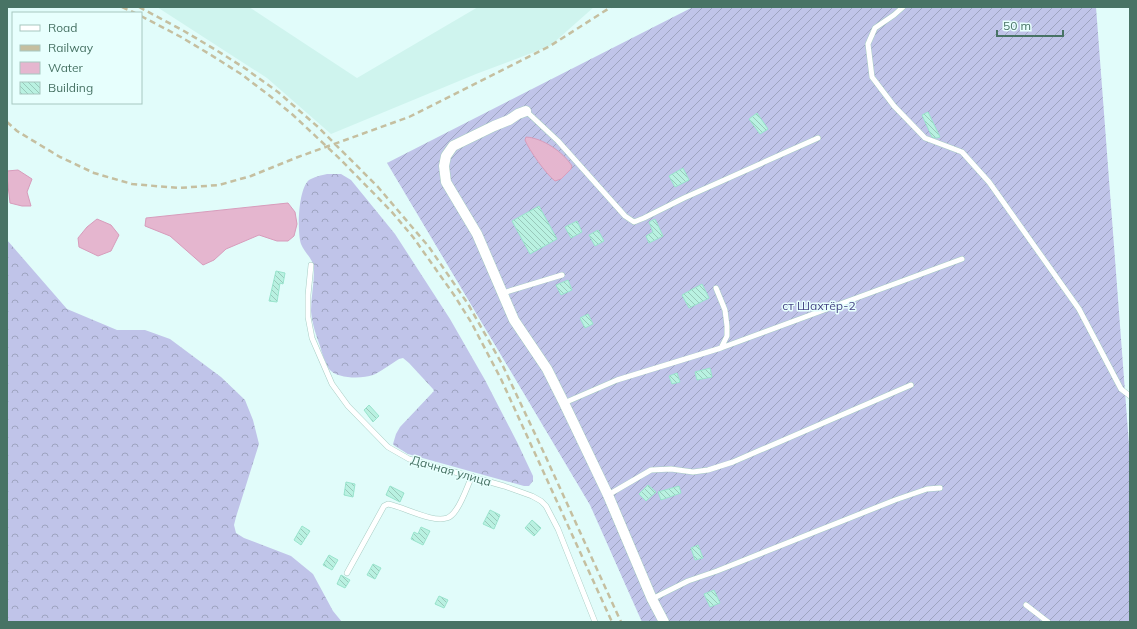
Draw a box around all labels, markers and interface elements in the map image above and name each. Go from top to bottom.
legend [12,12,142,104]
scale bar [997,12,1063,38]
text: 50 m [1003,18,1031,33]
text: Road [48,20,77,35]
text: Railway [48,40,94,55]
text: Water [48,60,84,75]
text: Building [48,80,93,95]
park label: ст Шахтёр-2 [782,298,856,313]
street label: Дачная улица [409,452,493,489]

